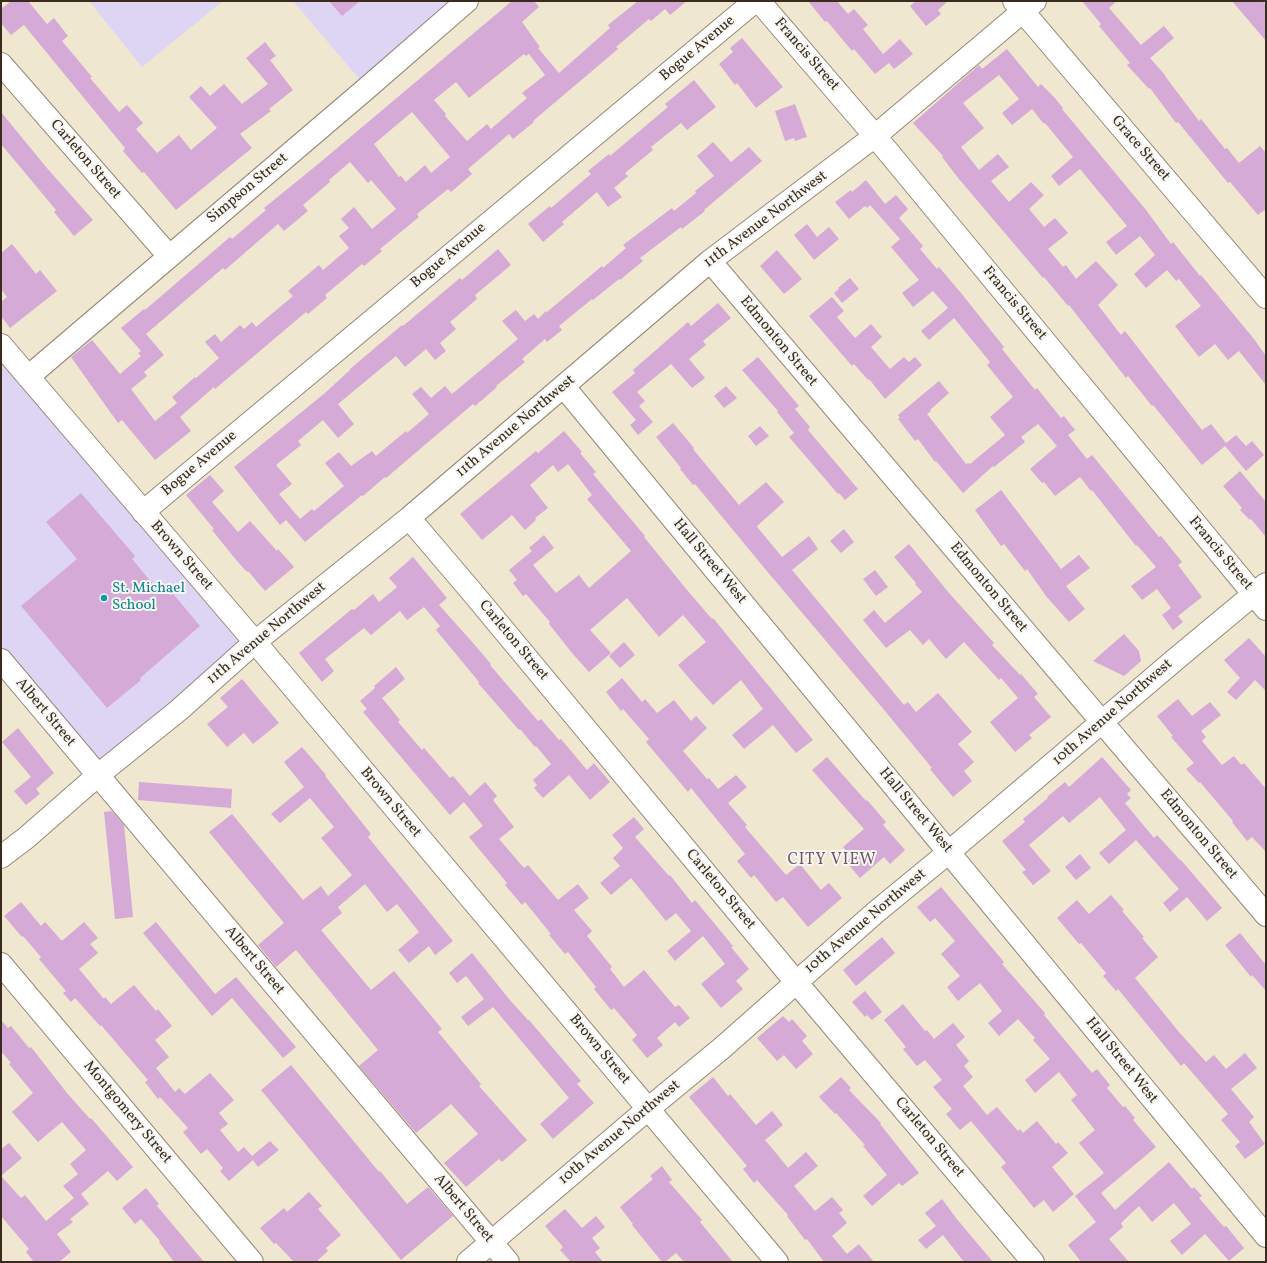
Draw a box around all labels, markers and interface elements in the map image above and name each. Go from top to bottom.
street label: Bogue Avenue [657,12,739,86]
street label: Francis Street [769,15,843,95]
street label: Grace Street [1107,113,1173,185]
street label: Carleton Street [46,117,124,203]
street label: Simpson Street [204,150,292,228]
street label: 11th Avenue Northwest [701,168,831,272]
street label: Bogue Avenue [408,219,490,293]
street label: Francis Street [978,264,1050,344]
street label: Edmonton Street [735,293,821,391]
street label: 11th Avenue Northwest [453,372,579,482]
street label: Bogue Avenue [159,427,241,501]
street label: Francis Street [1184,514,1256,594]
street label: Hall Street West [668,516,750,608]
street label: Brown Street [146,518,216,594]
street label: Edmonton Street [945,539,1031,637]
street label: 11th Avenue Northwest [204,579,330,689]
place label: St. Michael School [112,580,185,615]
marker: St. Michael School [99,593,109,603]
street label: Carleton Street [474,597,552,685]
street label: 10th Avenue Northwest [1049,656,1177,770]
street label: Albert Street [11,675,79,751]
street label: Brown Street [355,764,425,842]
street label: Hall Street West [874,765,956,857]
street label: Edmonton Street [1155,786,1241,884]
street label: Carleton Street [681,846,759,934]
district label: CITY VIEW [787,851,877,871]
street label: 10th Avenue Northwest [801,866,931,978]
street label: Albert Street [220,923,288,999]
street label: Brown Street [564,1011,634,1089]
street label: Hall Street West [1081,1014,1161,1108]
street label: Montgomery Street [79,1058,175,1168]
street label: 10th Avenue Northwest [555,1077,685,1189]
street label: Carleton Street [890,1094,968,1182]
street label: Albert Street [429,1171,497,1247]

